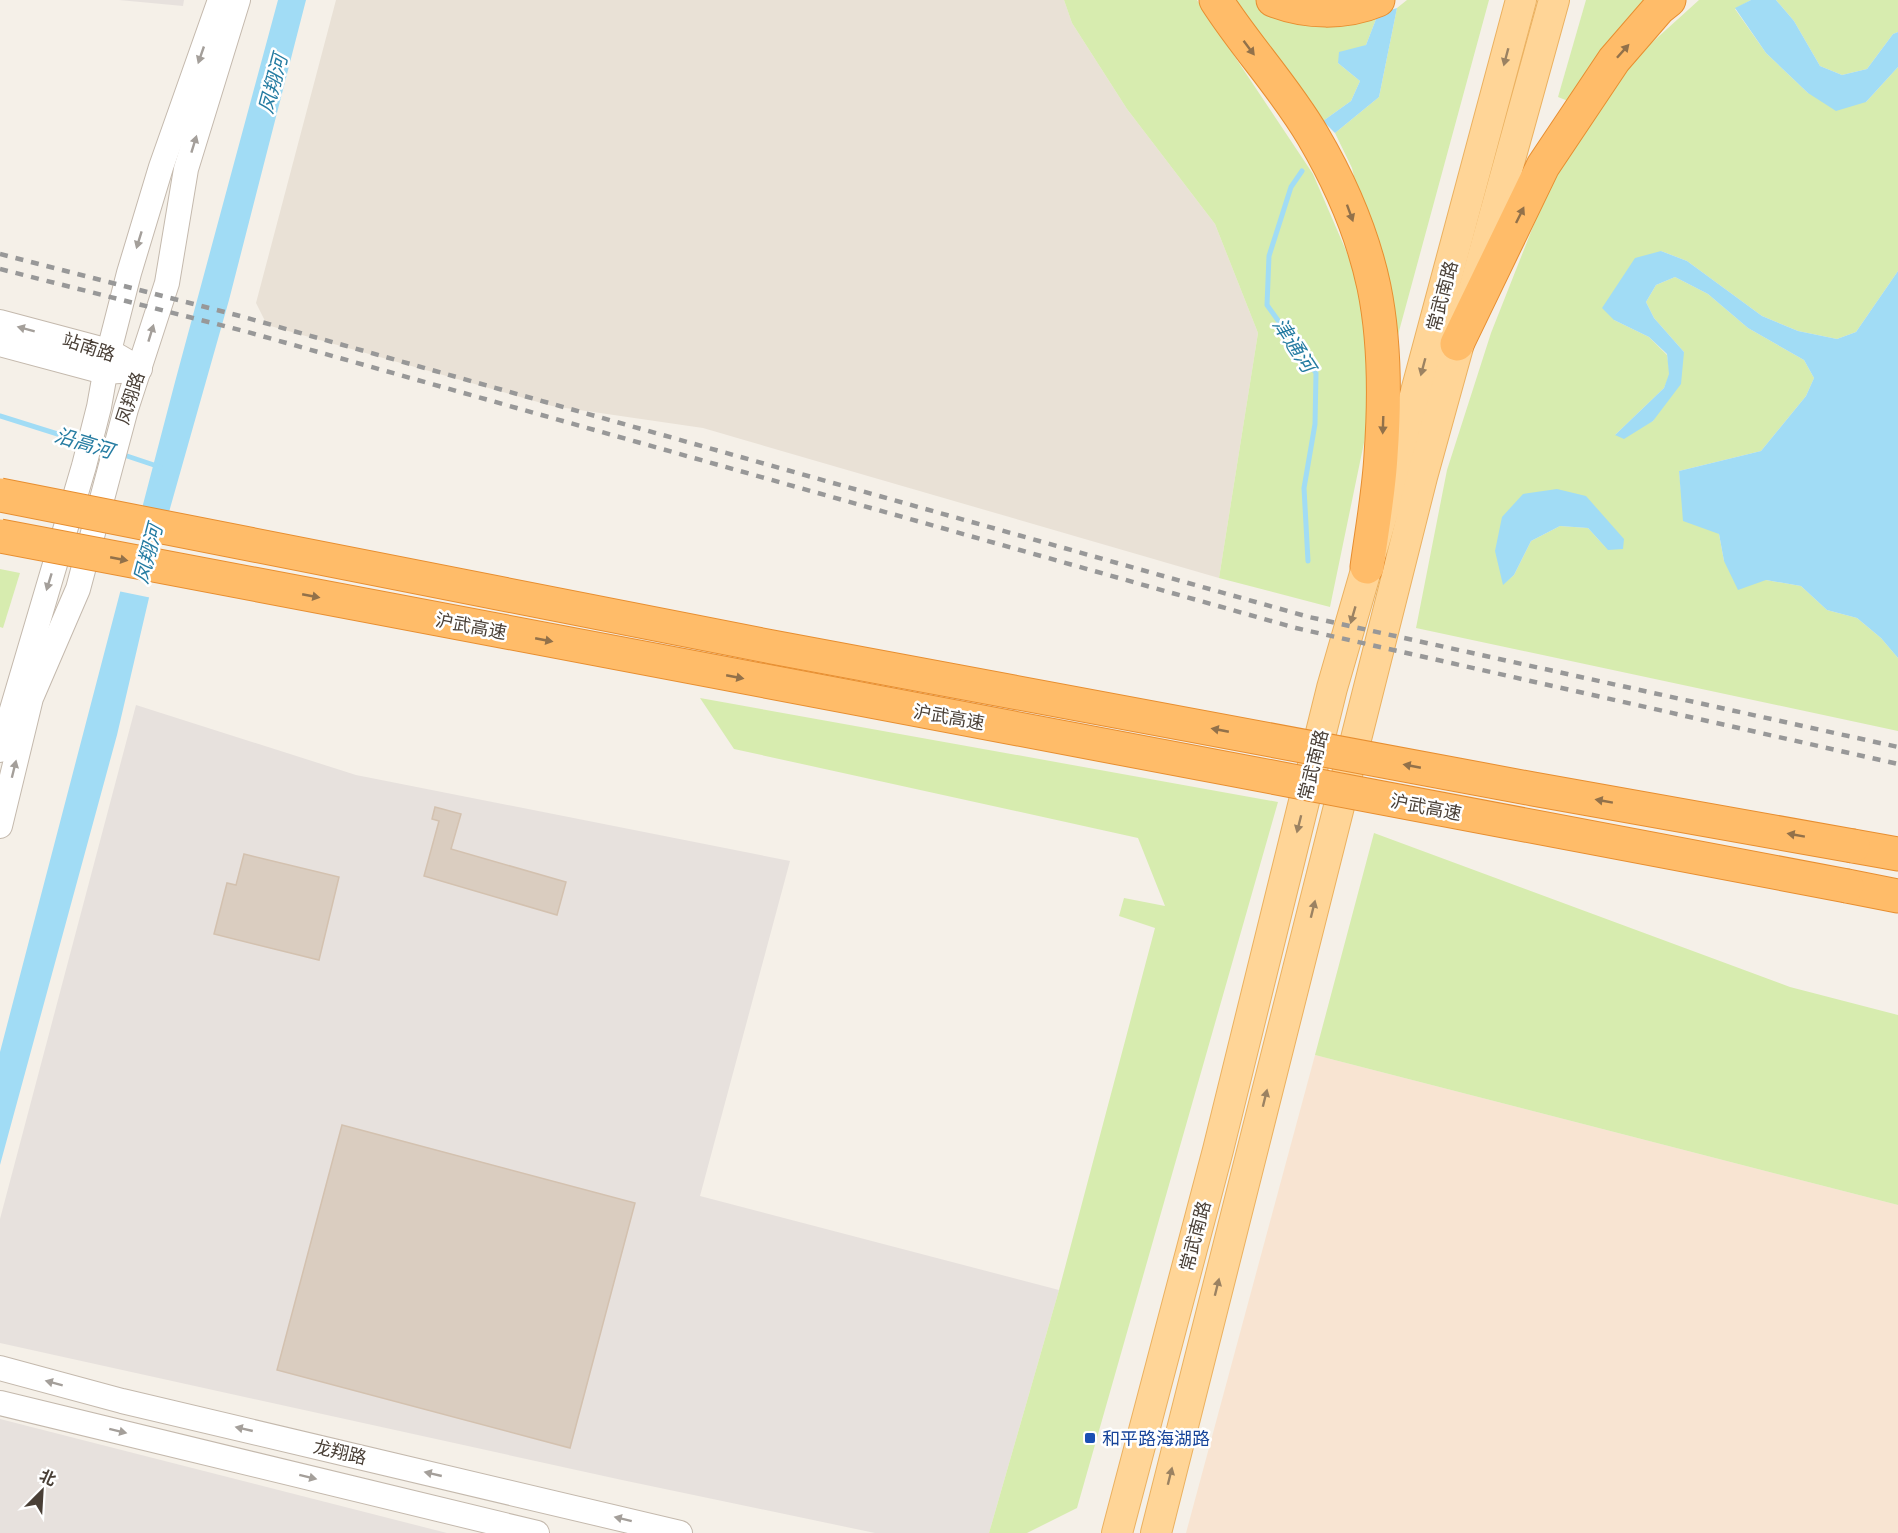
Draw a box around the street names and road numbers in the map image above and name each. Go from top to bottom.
street label: 常武南路 [1422,258,1462,334]
street label: 站南路 [60,328,118,366]
street label: 凤翔路 [111,369,149,427]
street label: 沪武高速 [433,608,509,644]
street label: 沪武高速 [912,699,986,735]
street label: 常武南路 [1293,727,1333,803]
street label: 沪武高速 [1388,789,1464,825]
street label: 常武南路 [1175,1198,1215,1274]
street label: 龙翔路 [311,1435,369,1469]

